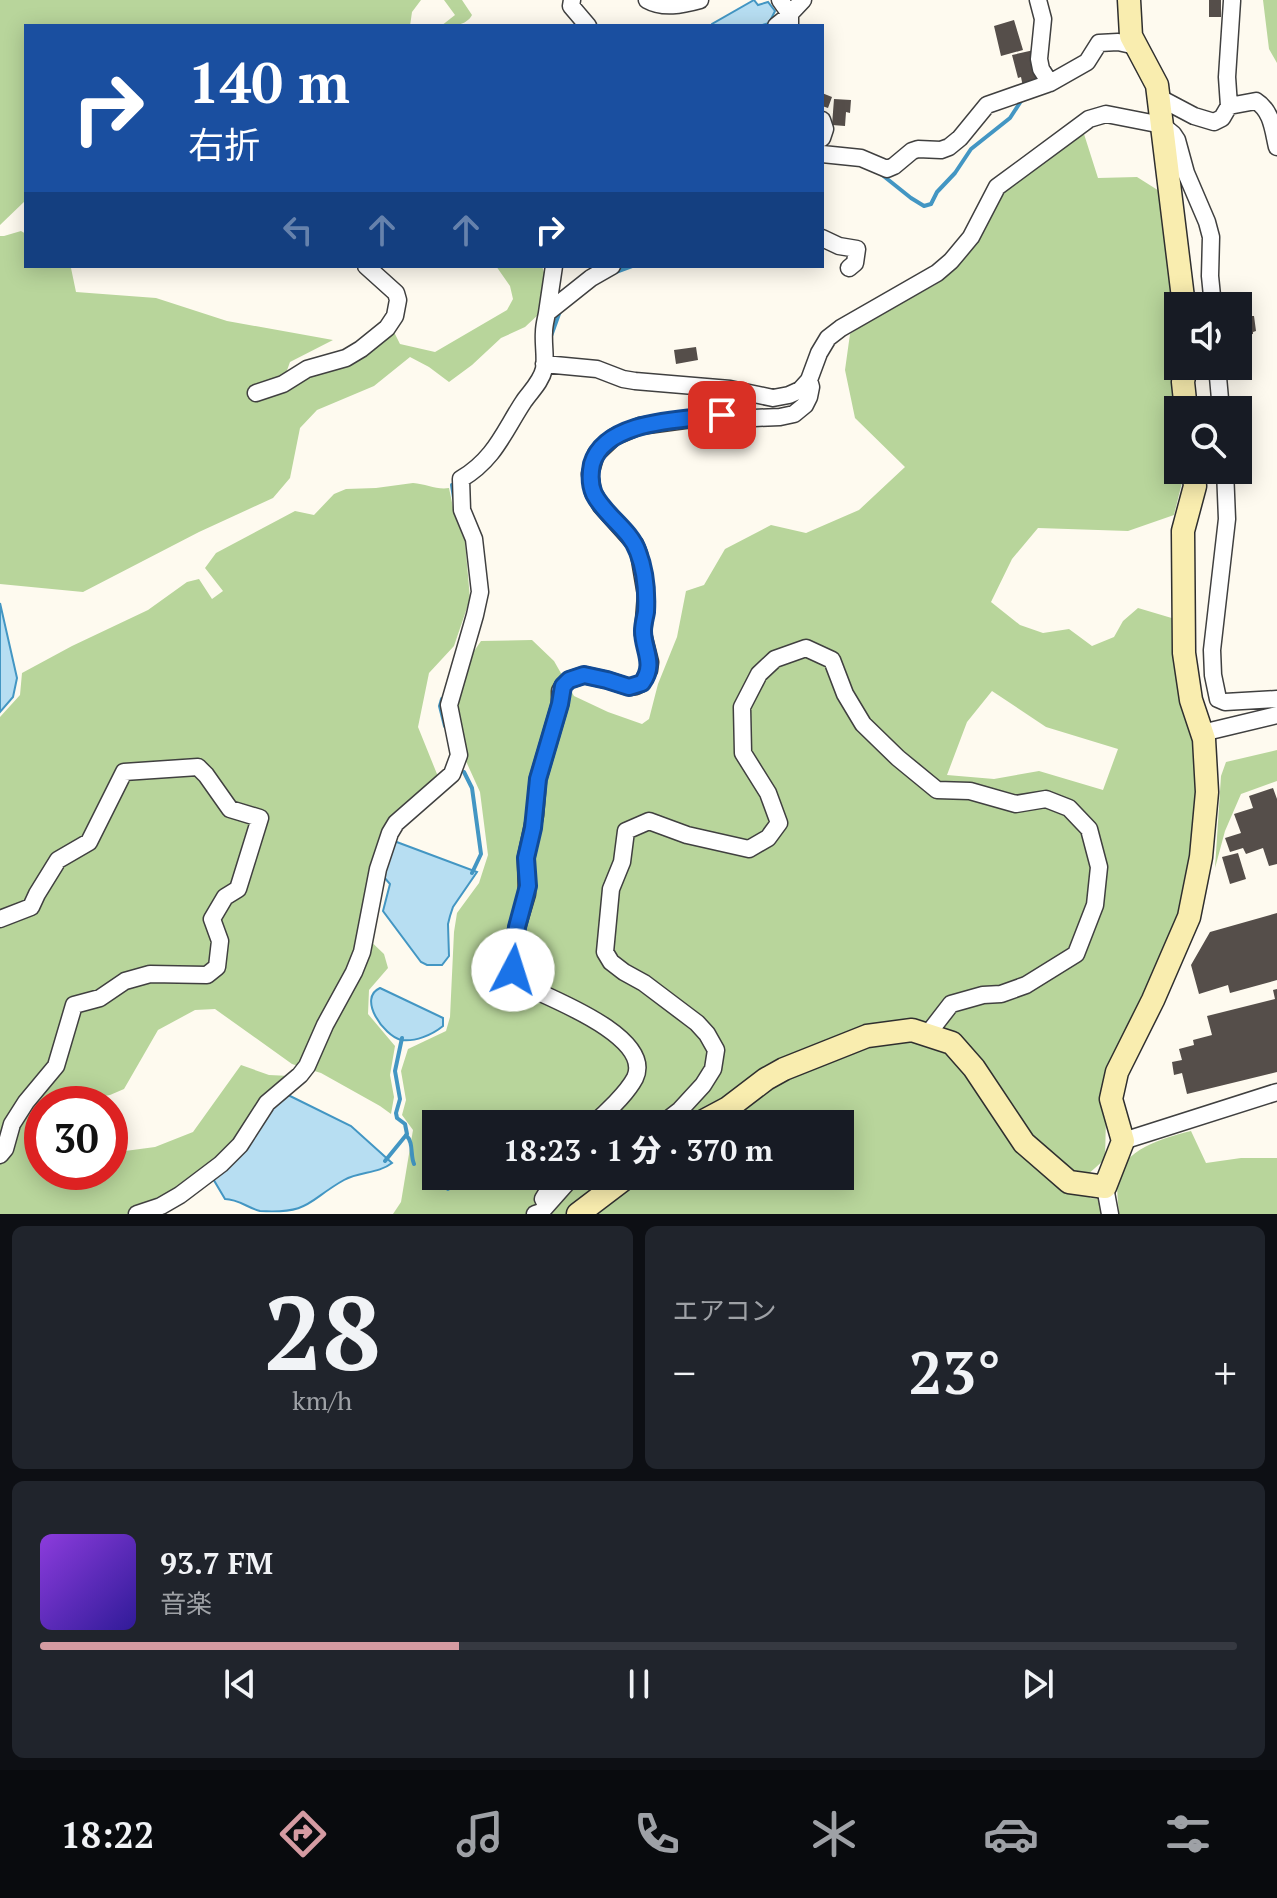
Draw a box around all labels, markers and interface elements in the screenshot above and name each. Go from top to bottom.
text: 140 m [188,45,350,119]
icon: right [56,56,160,160]
text: 右折 [188,121,260,168]
icon: left [276,208,320,252]
icon: ahead [360,208,404,252]
icon: ahead [444,208,488,252]
icon: right [528,208,572,252]
map controls [1164,292,1252,484]
button: sound [1164,292,1252,380]
pin [688,381,756,449]
icon: arrive [700,393,744,437]
button: search [1164,396,1252,484]
position arrow [471,928,555,1012]
speed limit sign: 30 [24,1086,128,1190]
text: 18:23 · 1 分 · 370 m [503,1130,773,1170]
text: 28 [263,1262,381,1400]
text: エアコン [673,1293,777,1327]
text: 23° [908,1332,1001,1411]
text: − [673,1343,696,1402]
text: + [1214,1343,1237,1402]
text: km/h [292,1383,352,1417]
text: 93.7 FM [160,1543,273,1583]
text: 音楽 [160,1586,212,1620]
icon: previous [218,1662,262,1706]
icon: pause [617,1662,661,1706]
icon: next [1016,1662,1060,1706]
icon: directions [275,1806,331,1862]
icon: music [452,1806,508,1862]
icon: phone [629,1806,685,1862]
icon: climate [806,1806,862,1862]
icon: car [983,1806,1039,1862]
icon: filters [1160,1806,1216,1862]
text: 18:22 [61,1811,154,1858]

